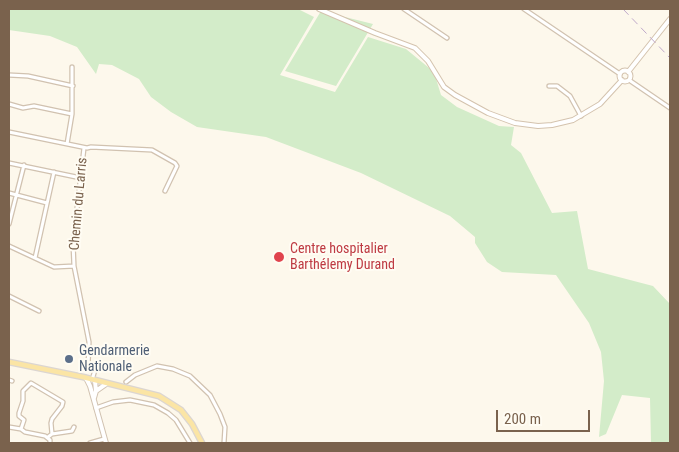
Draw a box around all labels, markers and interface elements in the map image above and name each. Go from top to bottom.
street label: Chemin du Larris [67,157,91,251]
place label: Centre hospitalier Barthélemy Durand [290,241,395,274]
marker: Centre hospitalier Barthélemy Durand [272,250,286,264]
place label: Gendarmerie Nationale [79,343,150,376]
marker: Gendarmerie Nationale [63,353,75,365]
scale bar [499,400,593,432]
text: 200 m [504,410,541,428]

